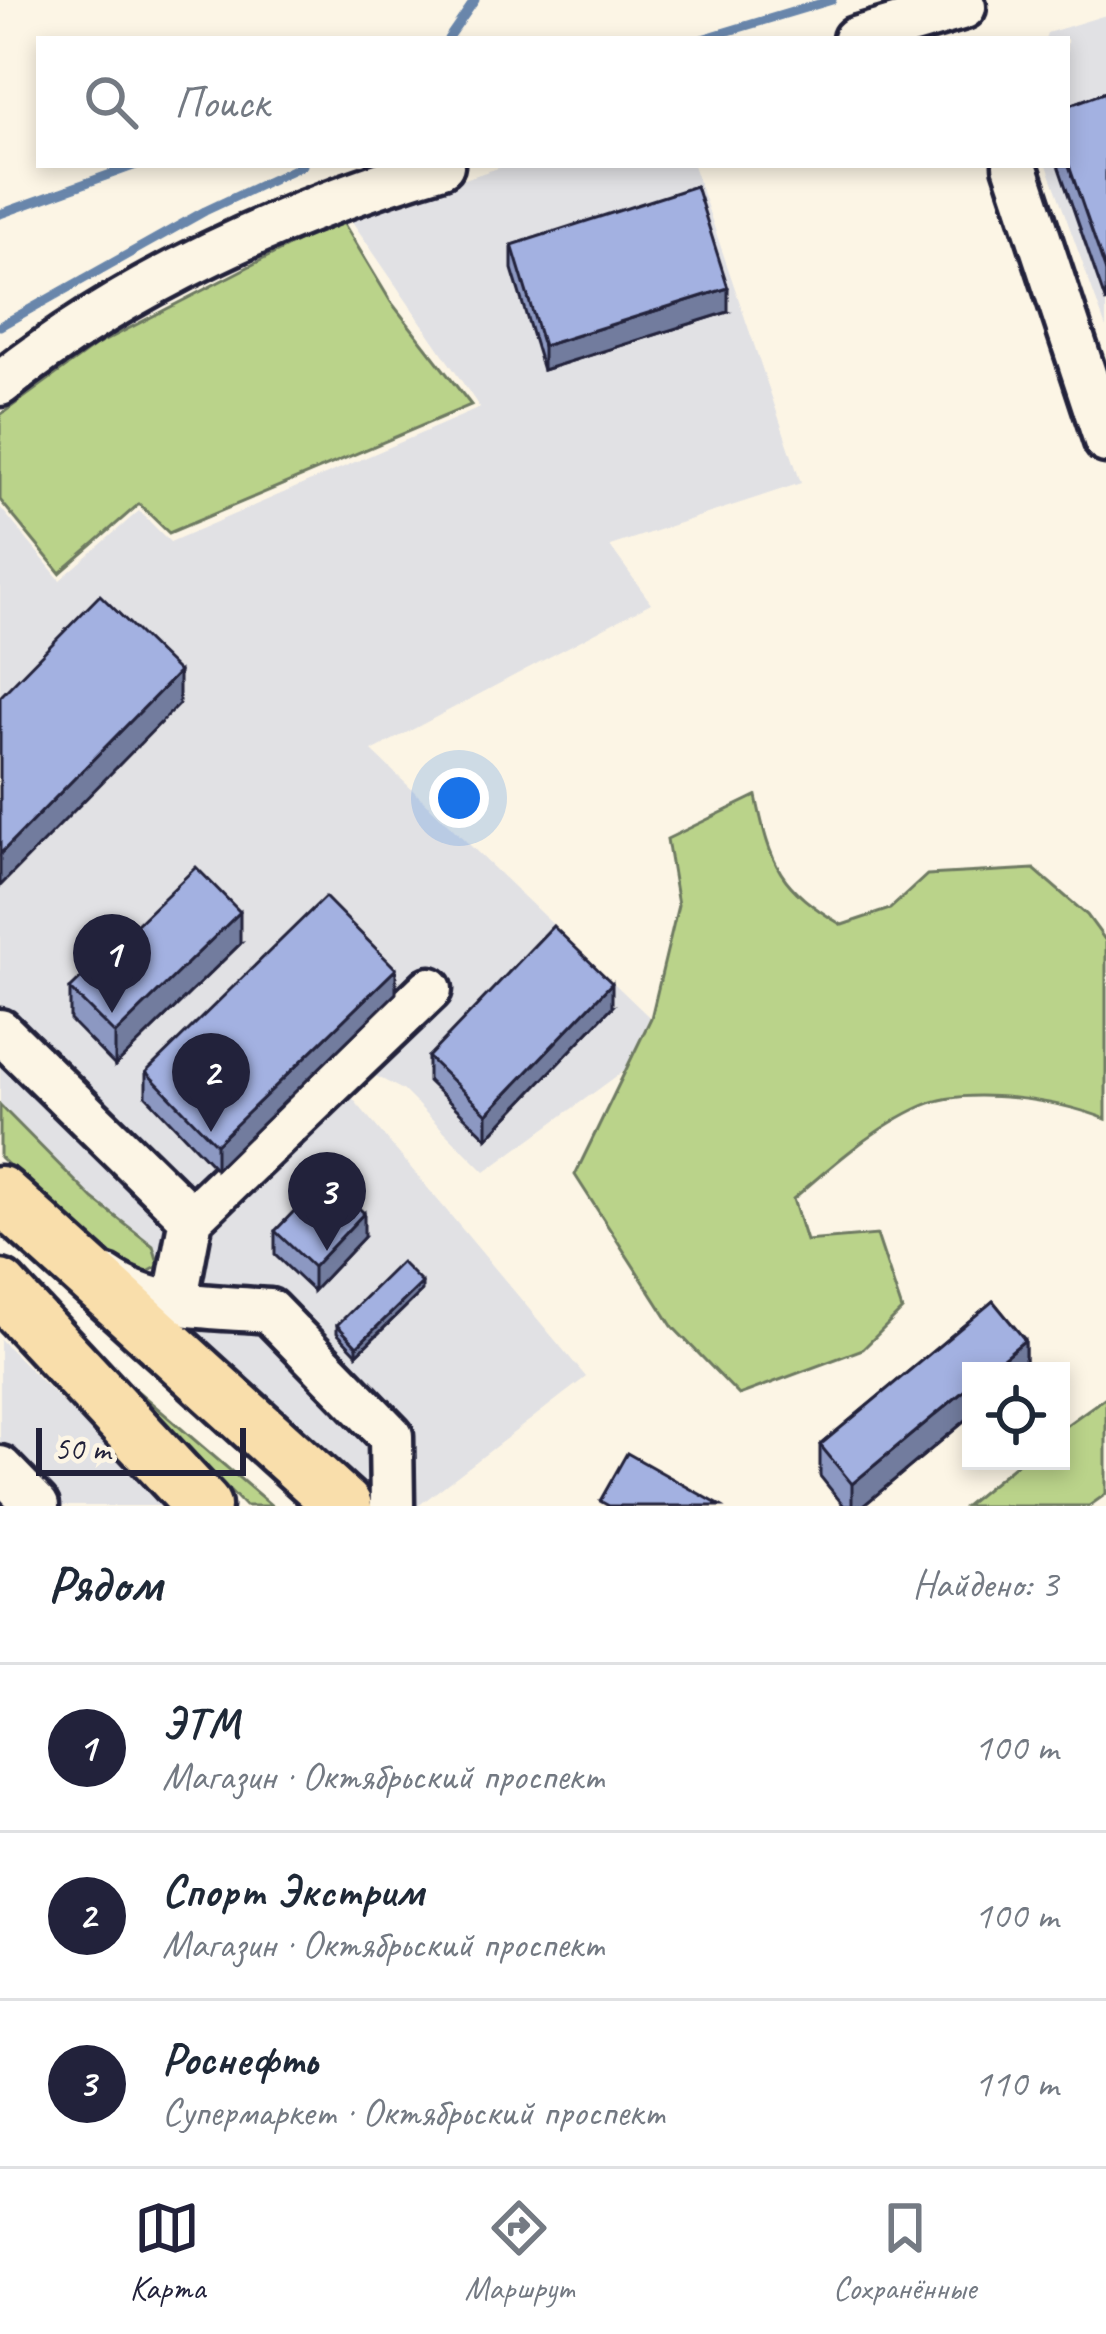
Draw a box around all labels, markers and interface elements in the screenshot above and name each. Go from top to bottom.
search box [36,36,1070,168]
icon: search [78,69,144,135]
text: Поиск [174,74,269,131]
your location [429,768,489,828]
pin: 1 [73,914,151,1013]
pin: 2 [172,1033,250,1132]
pin: 3 [288,1152,366,1251]
map controls [962,1362,1070,1470]
button: locate [962,1362,1070,1470]
scale bar [36,1422,246,1475]
text: 50 m [54,1428,110,1470]
text: Рядом [48,1552,162,1616]
text: Найдено: 3 [913,1560,1058,1609]
text: ЭТМ [162,1695,241,1752]
text: 1 [78,1723,96,1772]
text: 100 m [974,1723,1058,1772]
text: Магазин · Октябрьский проспект [162,1752,604,1801]
text: Спорт Экстрим [162,1863,424,1920]
text: 2 [78,1891,96,1940]
text: 100 m [974,1891,1058,1940]
text: Магазин · Октябрьский проспект [162,1920,604,1969]
text: Роснефть [162,2031,317,2088]
text: 3 [78,2059,96,2108]
text: 110 m [974,2059,1058,2108]
text: Супермаркет · Октябрьский проспект [162,2088,665,2137]
tab: Карта [130,2195,205,2309]
tab: Маршрут [465,2195,574,2309]
tab: Сохранённые [833,2195,976,2309]

